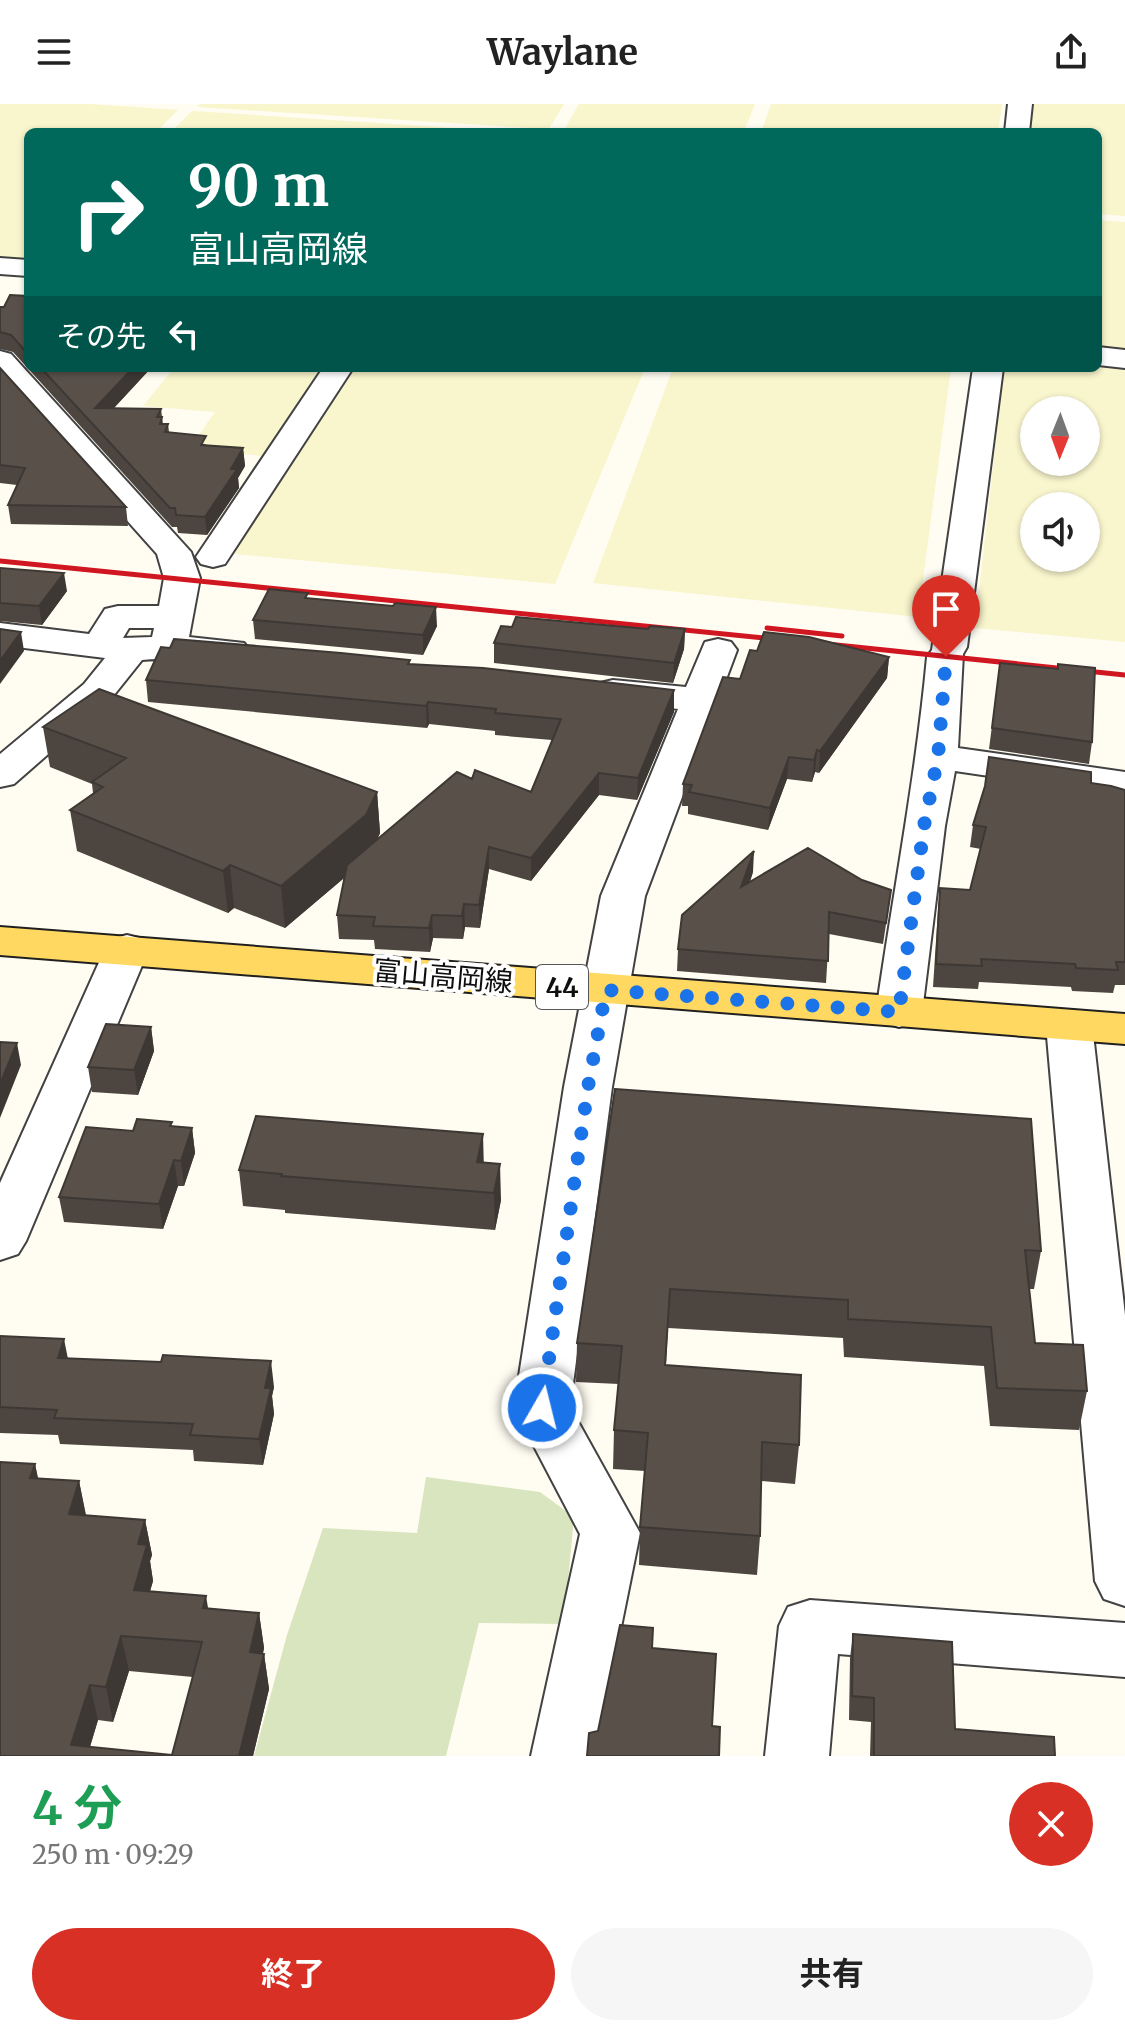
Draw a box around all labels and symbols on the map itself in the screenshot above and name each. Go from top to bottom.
north arrow [1020,396,1100,476]
pin [912,575,980,657]
street label: 富山高岡線 [372,952,514,1000]
road number: 44 [536,965,588,1009]
position arrow [500,1366,584,1450]

